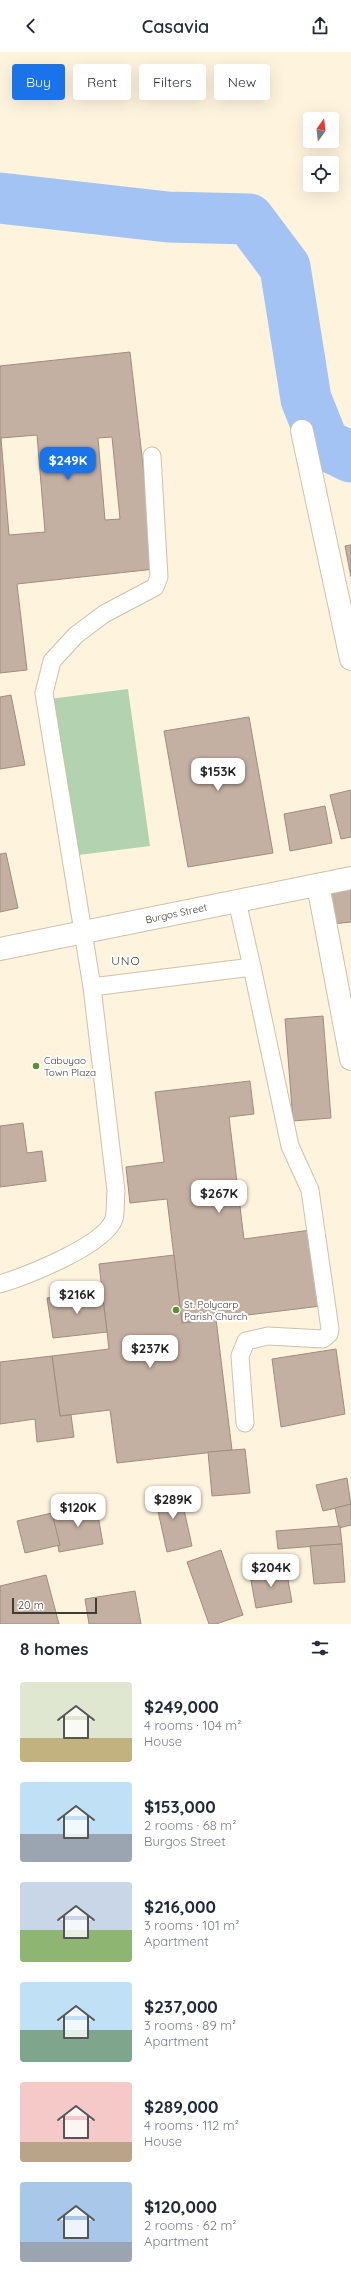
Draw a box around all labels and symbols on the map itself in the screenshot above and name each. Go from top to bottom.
north arrow [303,112,339,148]
pin: $249K [40,447,96,481]
pin: $153K [190,758,246,792]
street label: Burgos Street [144,900,209,926]
district label: UNO [111,953,141,968]
place label: Cabuyao Town Plaza [44,1054,96,1079]
marker: Cabuyao Town Plaza [31,1061,41,1071]
pin: $267K [191,1180,247,1214]
pin: $216K [49,1281,105,1315]
place label: St. Polycarp Parish Church [184,1298,247,1323]
marker: St. Polycarp Parish Church [171,1305,181,1315]
pin: $237K [122,1335,178,1369]
pin: $289K [145,1486,201,1520]
pin: $120K [50,1494,106,1528]
pin: $204K [243,1554,299,1588]
scale bar [12,1596,97,1615]

